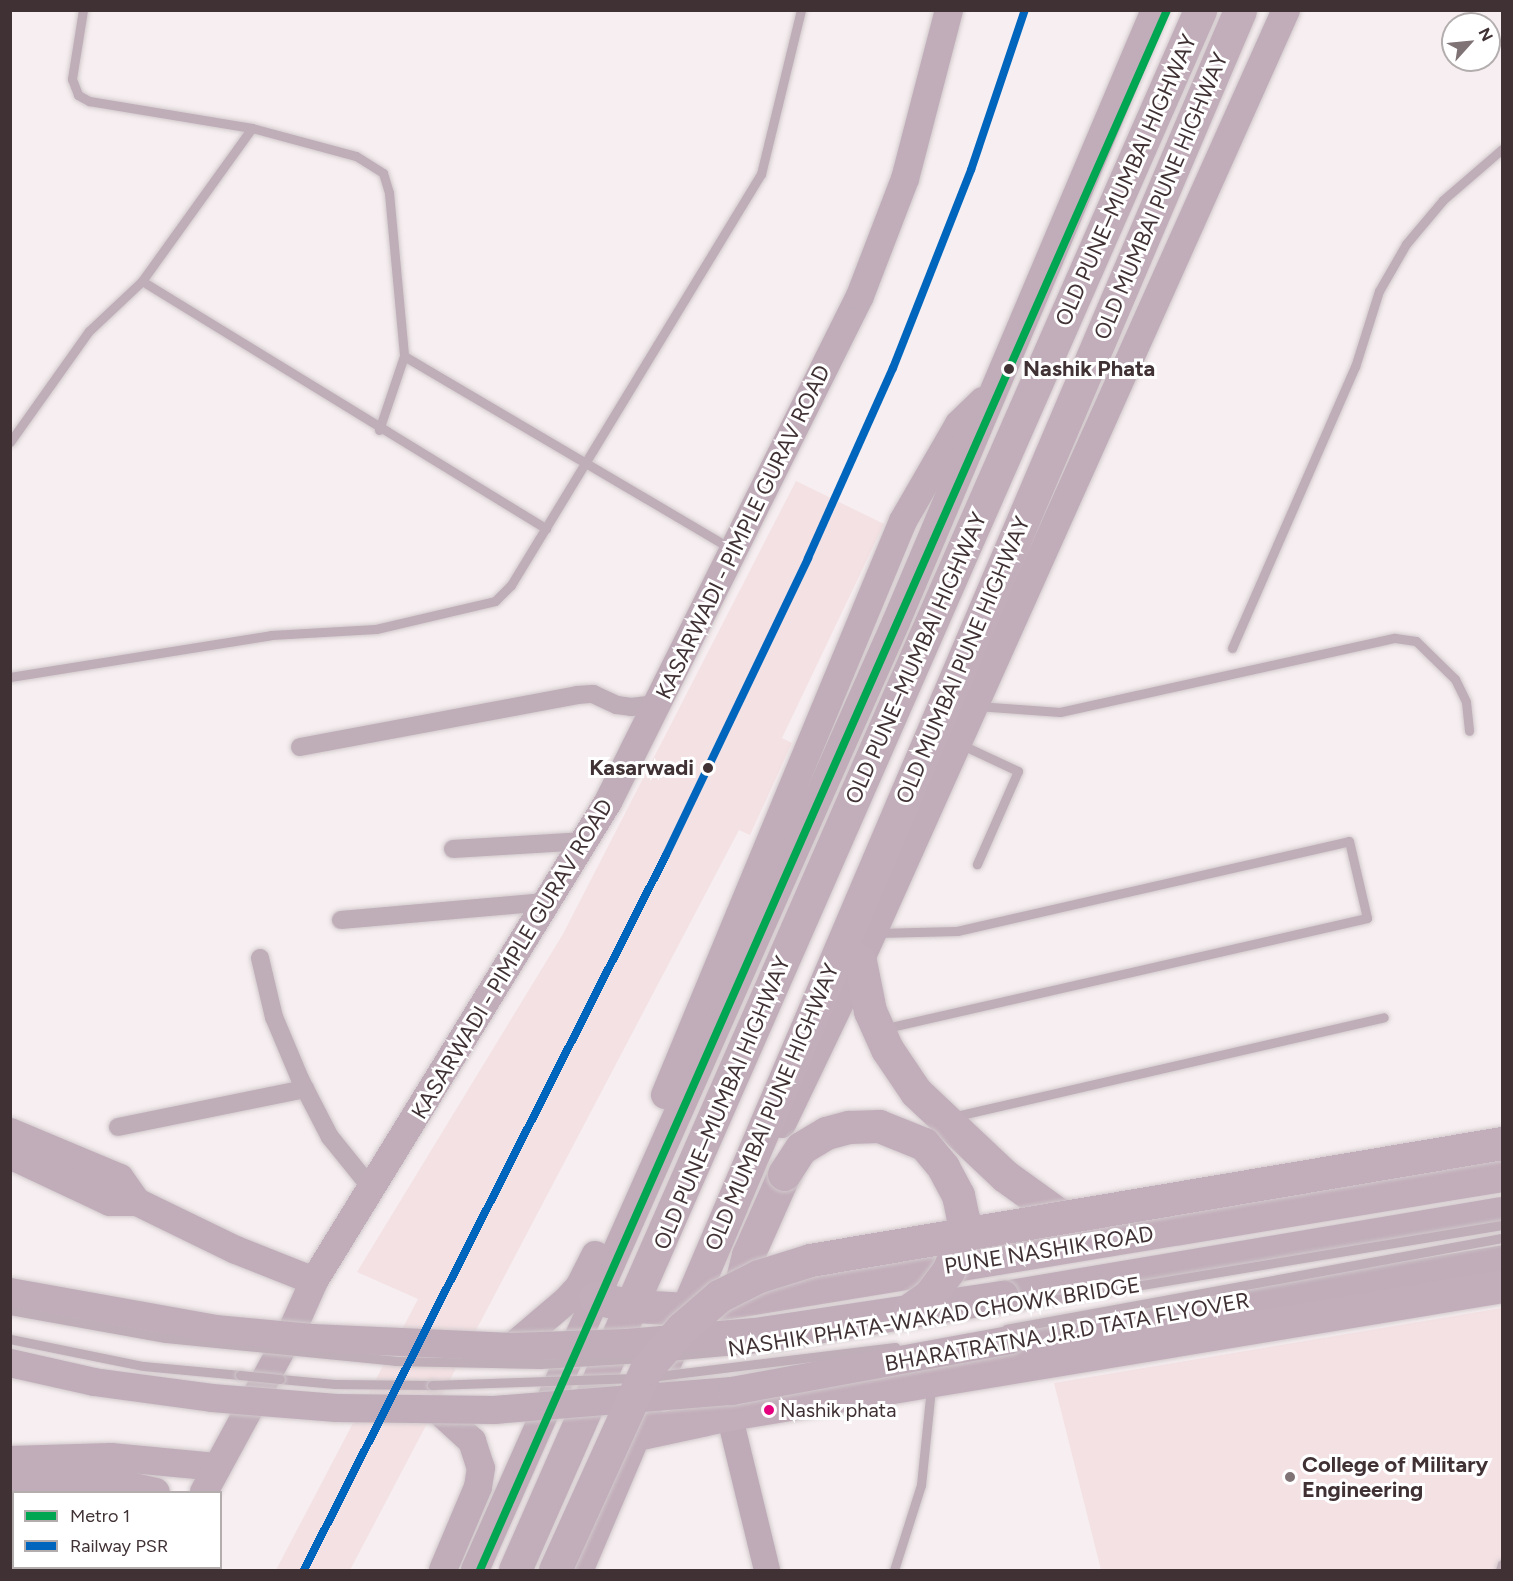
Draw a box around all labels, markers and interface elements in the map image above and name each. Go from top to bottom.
north arrow [1441,12,1501,72]
text: N [1474,25,1497,44]
street label: OLD PUNE–MUMBAI HIGHWAY [1050,30,1202,330]
street label: OLD MUMBAI PUNE HIGHWAY [1088,48,1234,344]
place label: Nashik Phata [1023,356,1155,382]
marker: Nashik Phata [1000,360,1018,378]
street label: KASARWADI - PIMPLE GURAV ROAD [650,361,836,703]
street label: OLD PUNE–MUMBAI HIGHWAY [840,508,992,808]
street label: OLD MUMBAI PUNE HIGHWAY [890,512,1036,808]
place label: Kasarwadi [589,755,694,781]
marker: Kasarwadi [699,759,717,777]
street label: KASARWADI - PIMPLE GURAV ROAD [406,794,618,1124]
street label: OLD PUNE–MUMBAI HIGHWAY [648,952,796,1254]
street label: OLD MUMBAI PUNE HIGHWAY [699,959,845,1255]
street label: PUNE NASHIK ROAD [943,1220,1155,1280]
street label: NASHIK PHATA-WAKAD CHOWK BRIDGE [726,1271,1142,1363]
street label: BHARATRATNA J.R.D TATA FLYOVER [883,1287,1251,1377]
place label: Nashik phata [780,1398,896,1422]
marker: Nashik phata [763,1404,775,1416]
place label: College of Military Engineering [1302,1451,1488,1502]
marker: College of Military Engineering [1283,1470,1297,1484]
legend [12,1491,222,1569]
text: Metro 1 [70,1505,130,1527]
text: Railway PSR [70,1535,168,1557]

